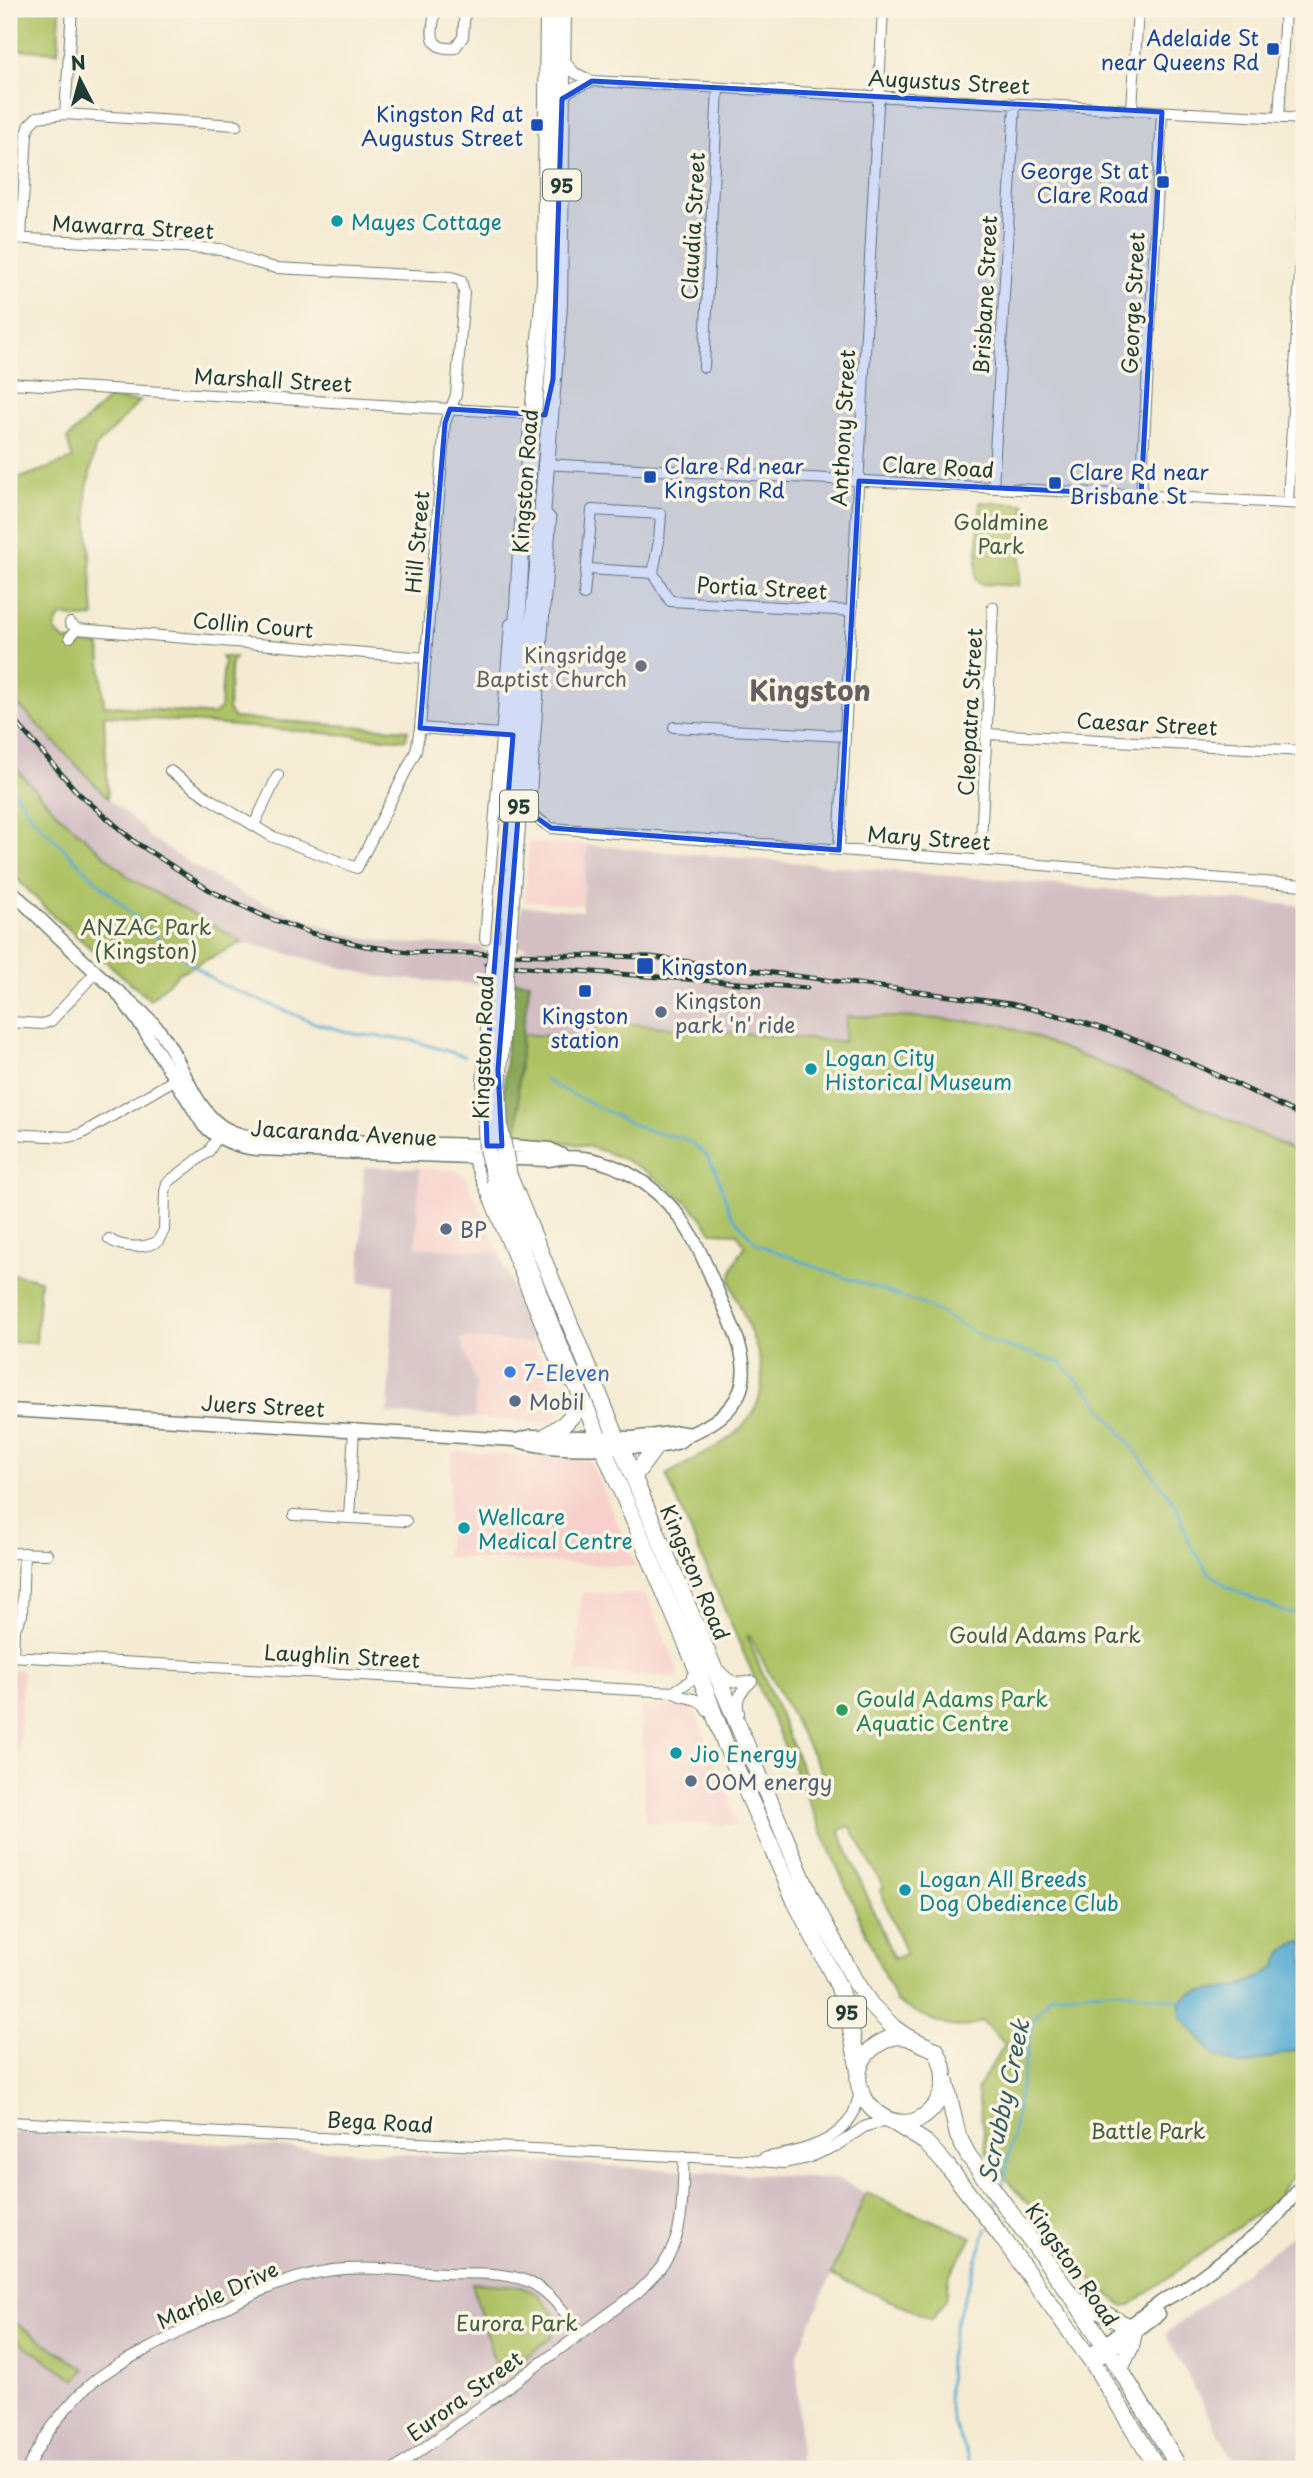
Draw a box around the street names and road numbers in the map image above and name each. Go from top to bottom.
street label: Augustus Street [867,61,1031,101]
street label: Claudia Street [672,151,712,301]
road number: 95 [543,169,581,200]
street label: Mawarra Street [51,206,215,246]
street label: Brisbane Street [964,215,1004,375]
street label: George Street [1112,231,1152,375]
street label: Anthony Street [822,349,862,507]
street label: Marshall Street [193,359,353,399]
street label: Kingston Road [503,408,545,554]
street label: Clare Road [881,447,995,485]
street label: Hill Street [396,489,436,595]
street label: Portia Street [696,568,828,606]
street label: Collin Court [191,603,315,645]
street label: Cleopatra Street [949,627,989,797]
street label: Caesar Street [1076,703,1218,743]
road number: 95 [500,790,538,821]
street label: Mary Street [866,817,992,857]
street label: Kingston Road [463,974,501,1120]
street label: Jacaranda Avenue [250,1111,438,1153]
street label: Juers Street [200,1386,326,1424]
street label: Kingston Road [653,1499,739,1645]
street label: Laughlin Street [263,1635,421,1675]
road number: 95 [828,1996,866,2028]
street label: Bega Road [326,2102,434,2140]
street label: Kingston Road [1018,2196,1128,2332]
street label: Marble Drive [151,2252,283,2336]
street label: Eurora Street [399,2342,529,2448]

